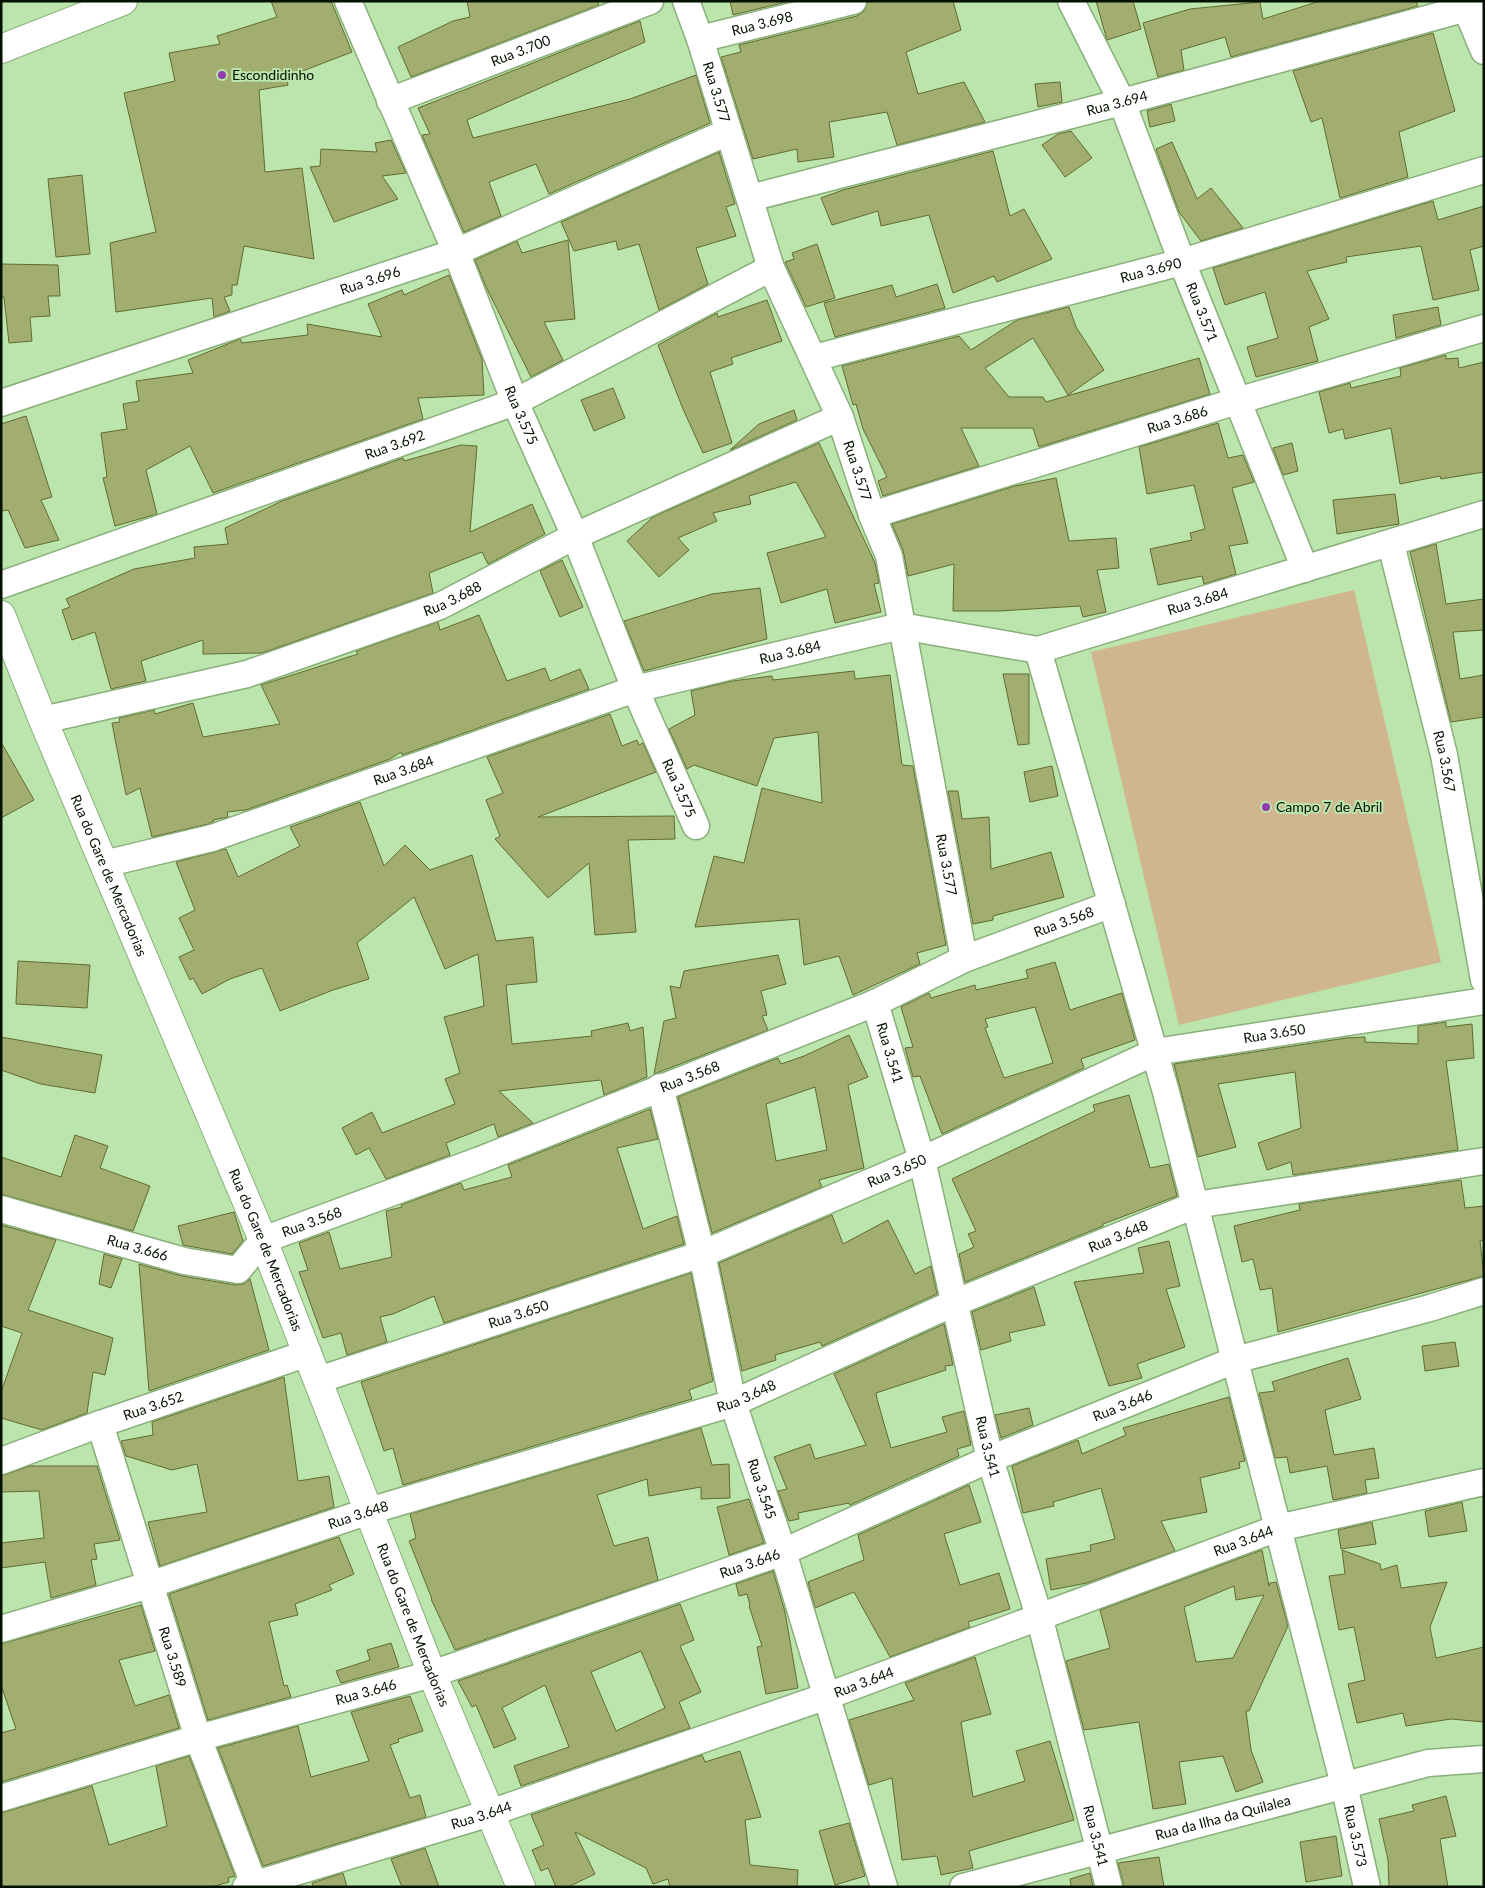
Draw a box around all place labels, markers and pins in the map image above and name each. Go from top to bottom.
place label: Escondidinho [232,66,314,83]
marker: Escondidinho [216,69,228,81]
place label: Campo 7 de Abril [1276,798,1382,815]
marker: Campo 7 de Abril [1260,801,1272,813]

